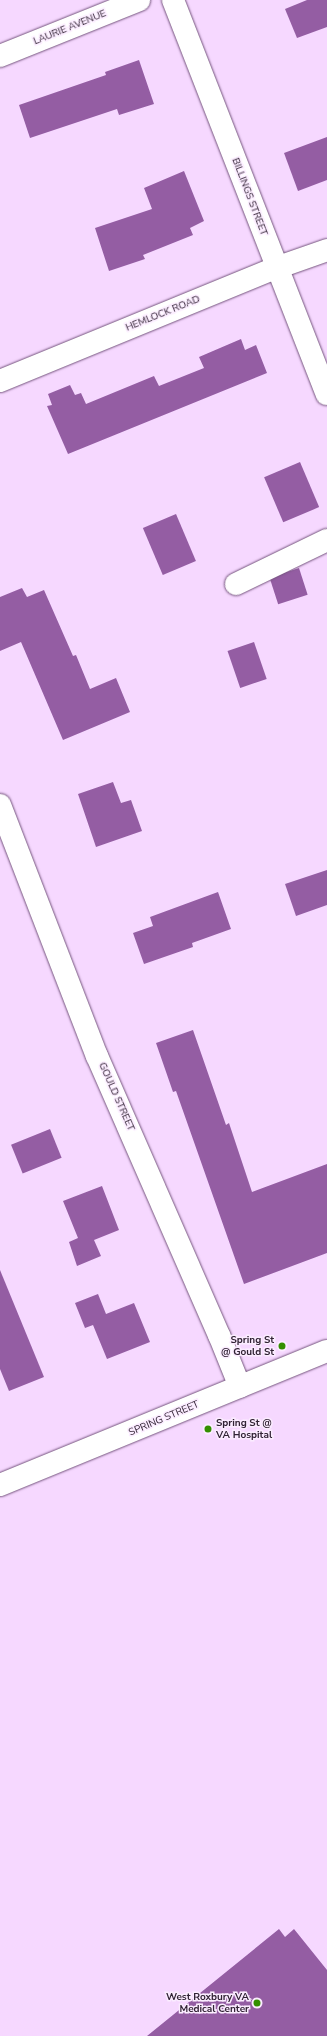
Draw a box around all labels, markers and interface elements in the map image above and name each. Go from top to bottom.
street label: LAURIE AVENUE [32,8,108,48]
street label: BILLINGS STREET [229,156,269,238]
street label: HEMLOCK ROAD [124,294,202,334]
street label: GOULD STREET [95,1061,137,1133]
place label: Spring St @ Gould St [221,1334,274,1358]
marker: Spring St @ Gould St [277,1341,287,1351]
street label: SPRING STREET [127,1399,201,1439]
place label: Spring St @ VA Hospital [216,1417,272,1440]
marker: Spring St @ VA Hospital [203,1424,213,1434]
place label: West Roxbury VA Medical Center [166,1991,249,2014]
marker: West Roxbury VA Medical Center [252,1998,262,2008]

